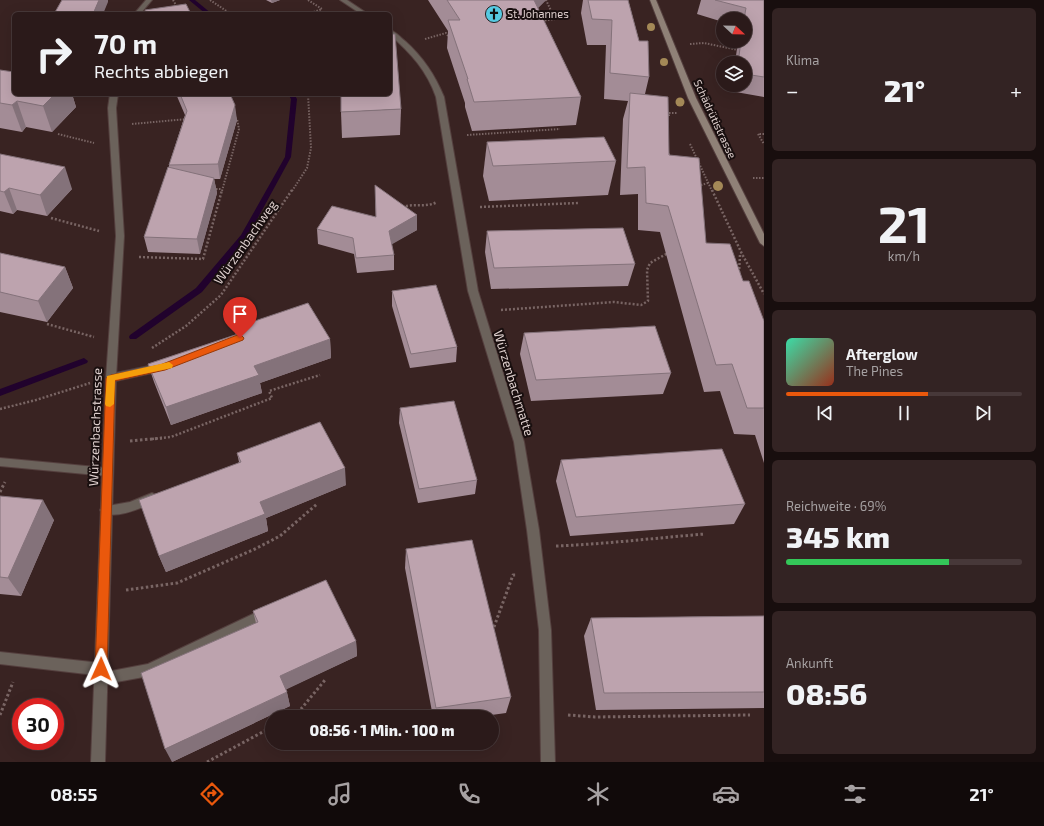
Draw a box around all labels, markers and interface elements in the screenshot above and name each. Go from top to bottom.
church icon: St. Johannes [484,4,504,24]
place label: St. Johannes [507,7,569,20]
north arrow [716,12,752,48]
map controls [716,12,752,92]
text: 70 m [94,26,157,60]
icon: right [28,28,80,80]
text: Klima [786,52,819,68]
button: layers [716,56,752,92]
text: Rechts abbiegen [94,60,229,82]
text: 21° [884,72,925,108]
street label: Schädrütistrasse [692,77,739,160]
text: − [786,77,799,103]
text: + [1010,77,1022,103]
text: 21 [878,191,930,253]
street label: Würzenbachweg [210,197,280,287]
text: km/h [888,248,920,264]
pin [223,297,257,338]
icon: arrive [229,303,251,325]
street label: Würzenbachmatte [490,328,538,438]
text: Afterglow [846,345,918,363]
text: The Pines [846,363,903,379]
street label: Würzenbachstrasse [85,367,105,487]
icon: previous [814,402,836,424]
icon: pause [893,402,915,424]
icon: next [972,402,994,424]
text: Reichweite · 69% [786,498,886,514]
text: 345 km [786,518,890,554]
position arrow [80,648,122,690]
text: Ankunft [786,655,833,671]
text: 08:56 [786,675,867,711]
speed limit sign: 30 [12,698,64,750]
text: 08:56 · 1 Min. · 100 m [309,721,455,739]
icon: directions [198,780,226,808]
icon: music [326,780,354,808]
icon: phone [455,780,483,808]
icon: climate [584,780,612,808]
icon: car [712,780,740,808]
icon: filters [841,780,869,808]
text: 08:55 [50,783,97,805]
text: 21° [969,783,994,805]

